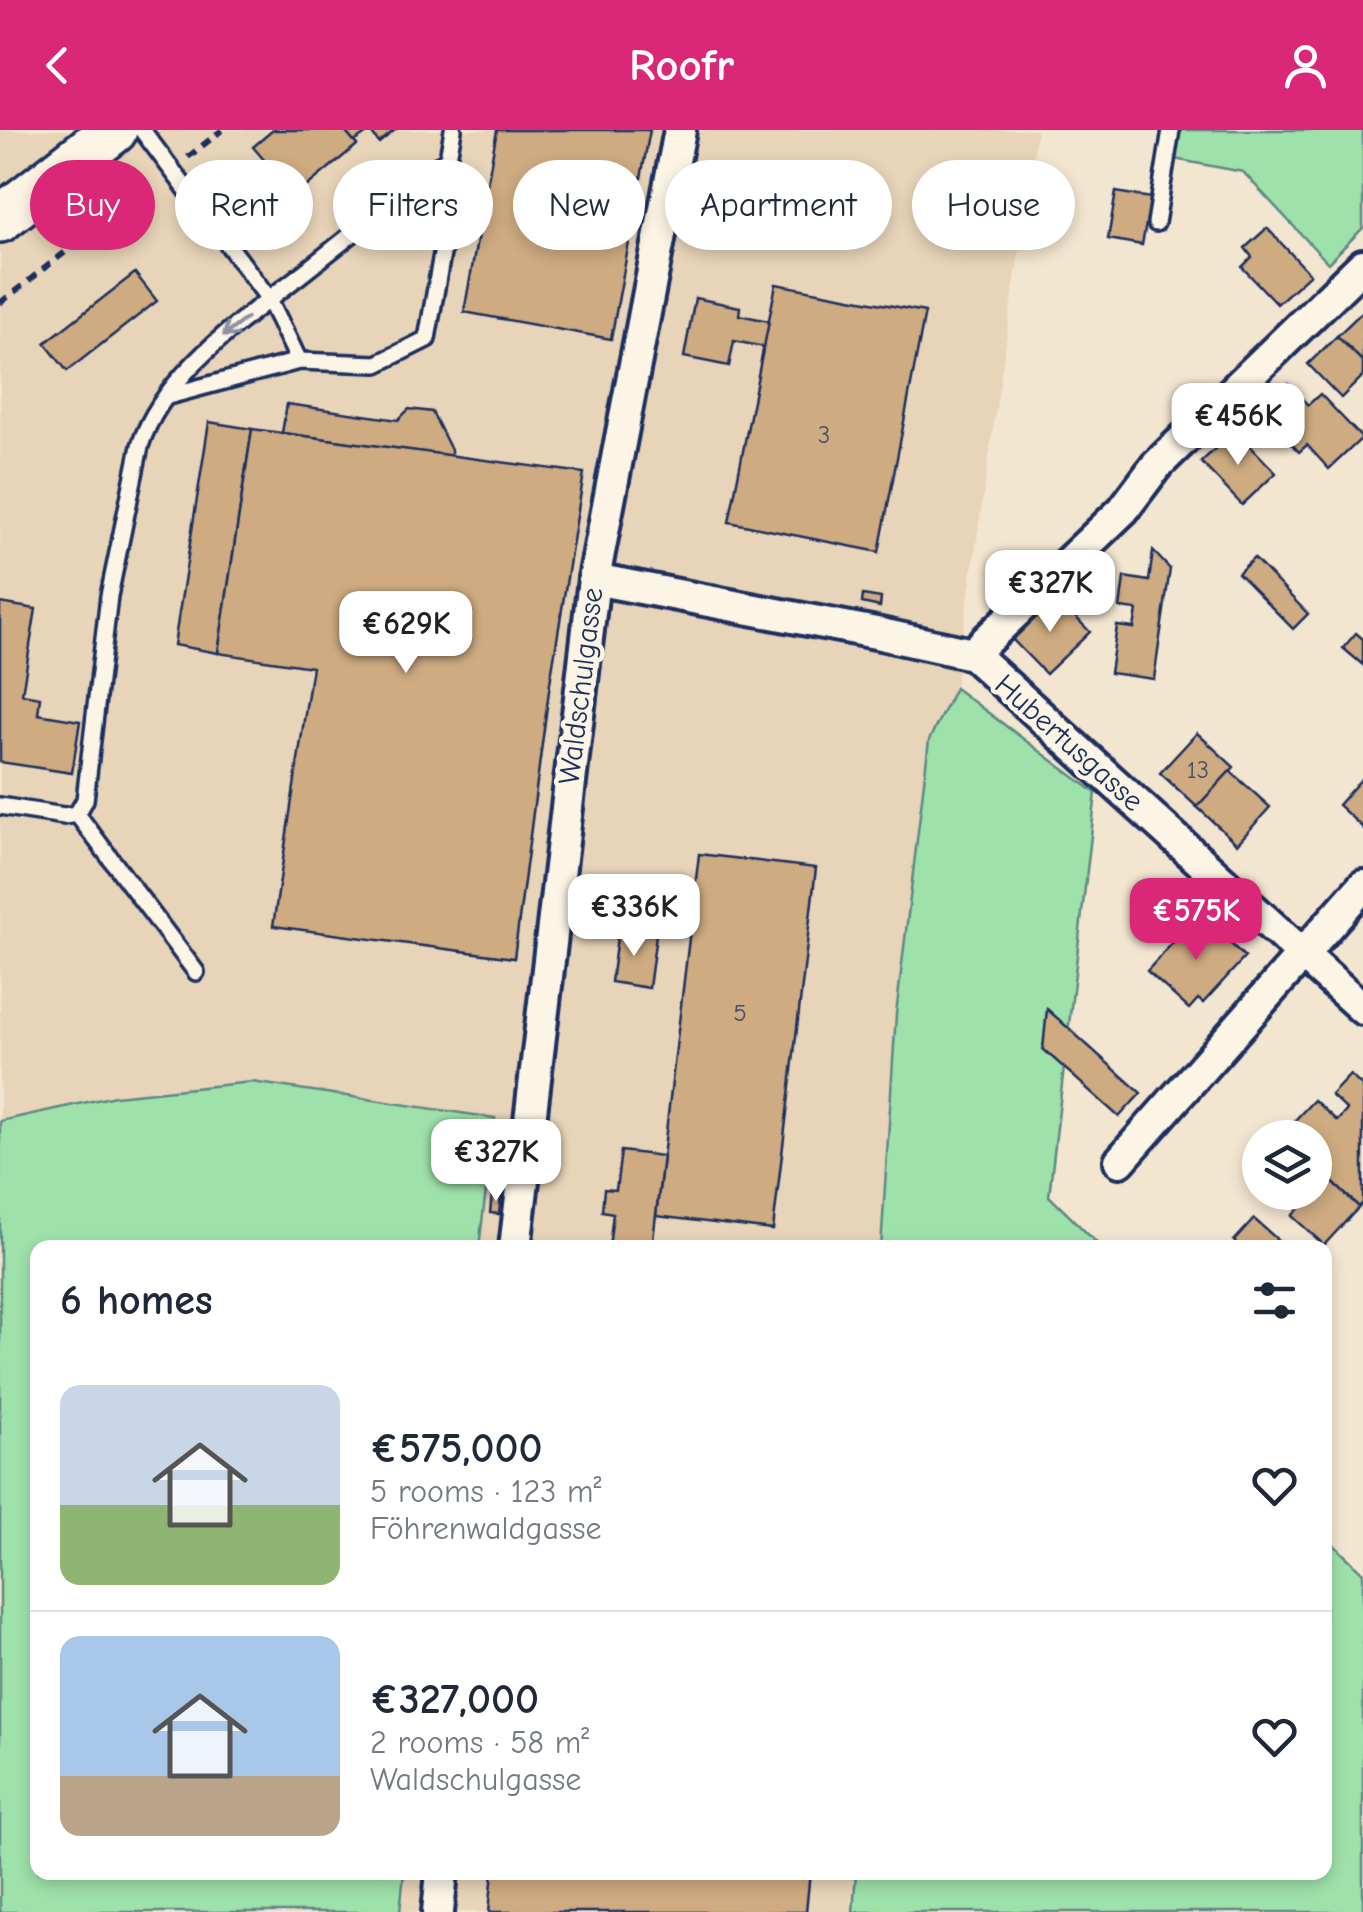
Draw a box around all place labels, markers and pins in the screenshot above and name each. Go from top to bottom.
pin: €456K [1168,383,1308,468]
pin: €327K [980,550,1120,635]
pin: €629K [336,591,476,676]
pin: €336K [564,874,704,959]
pin: €575K [1126,878,1266,963]
pin: €327K [426,1119,566,1204]

